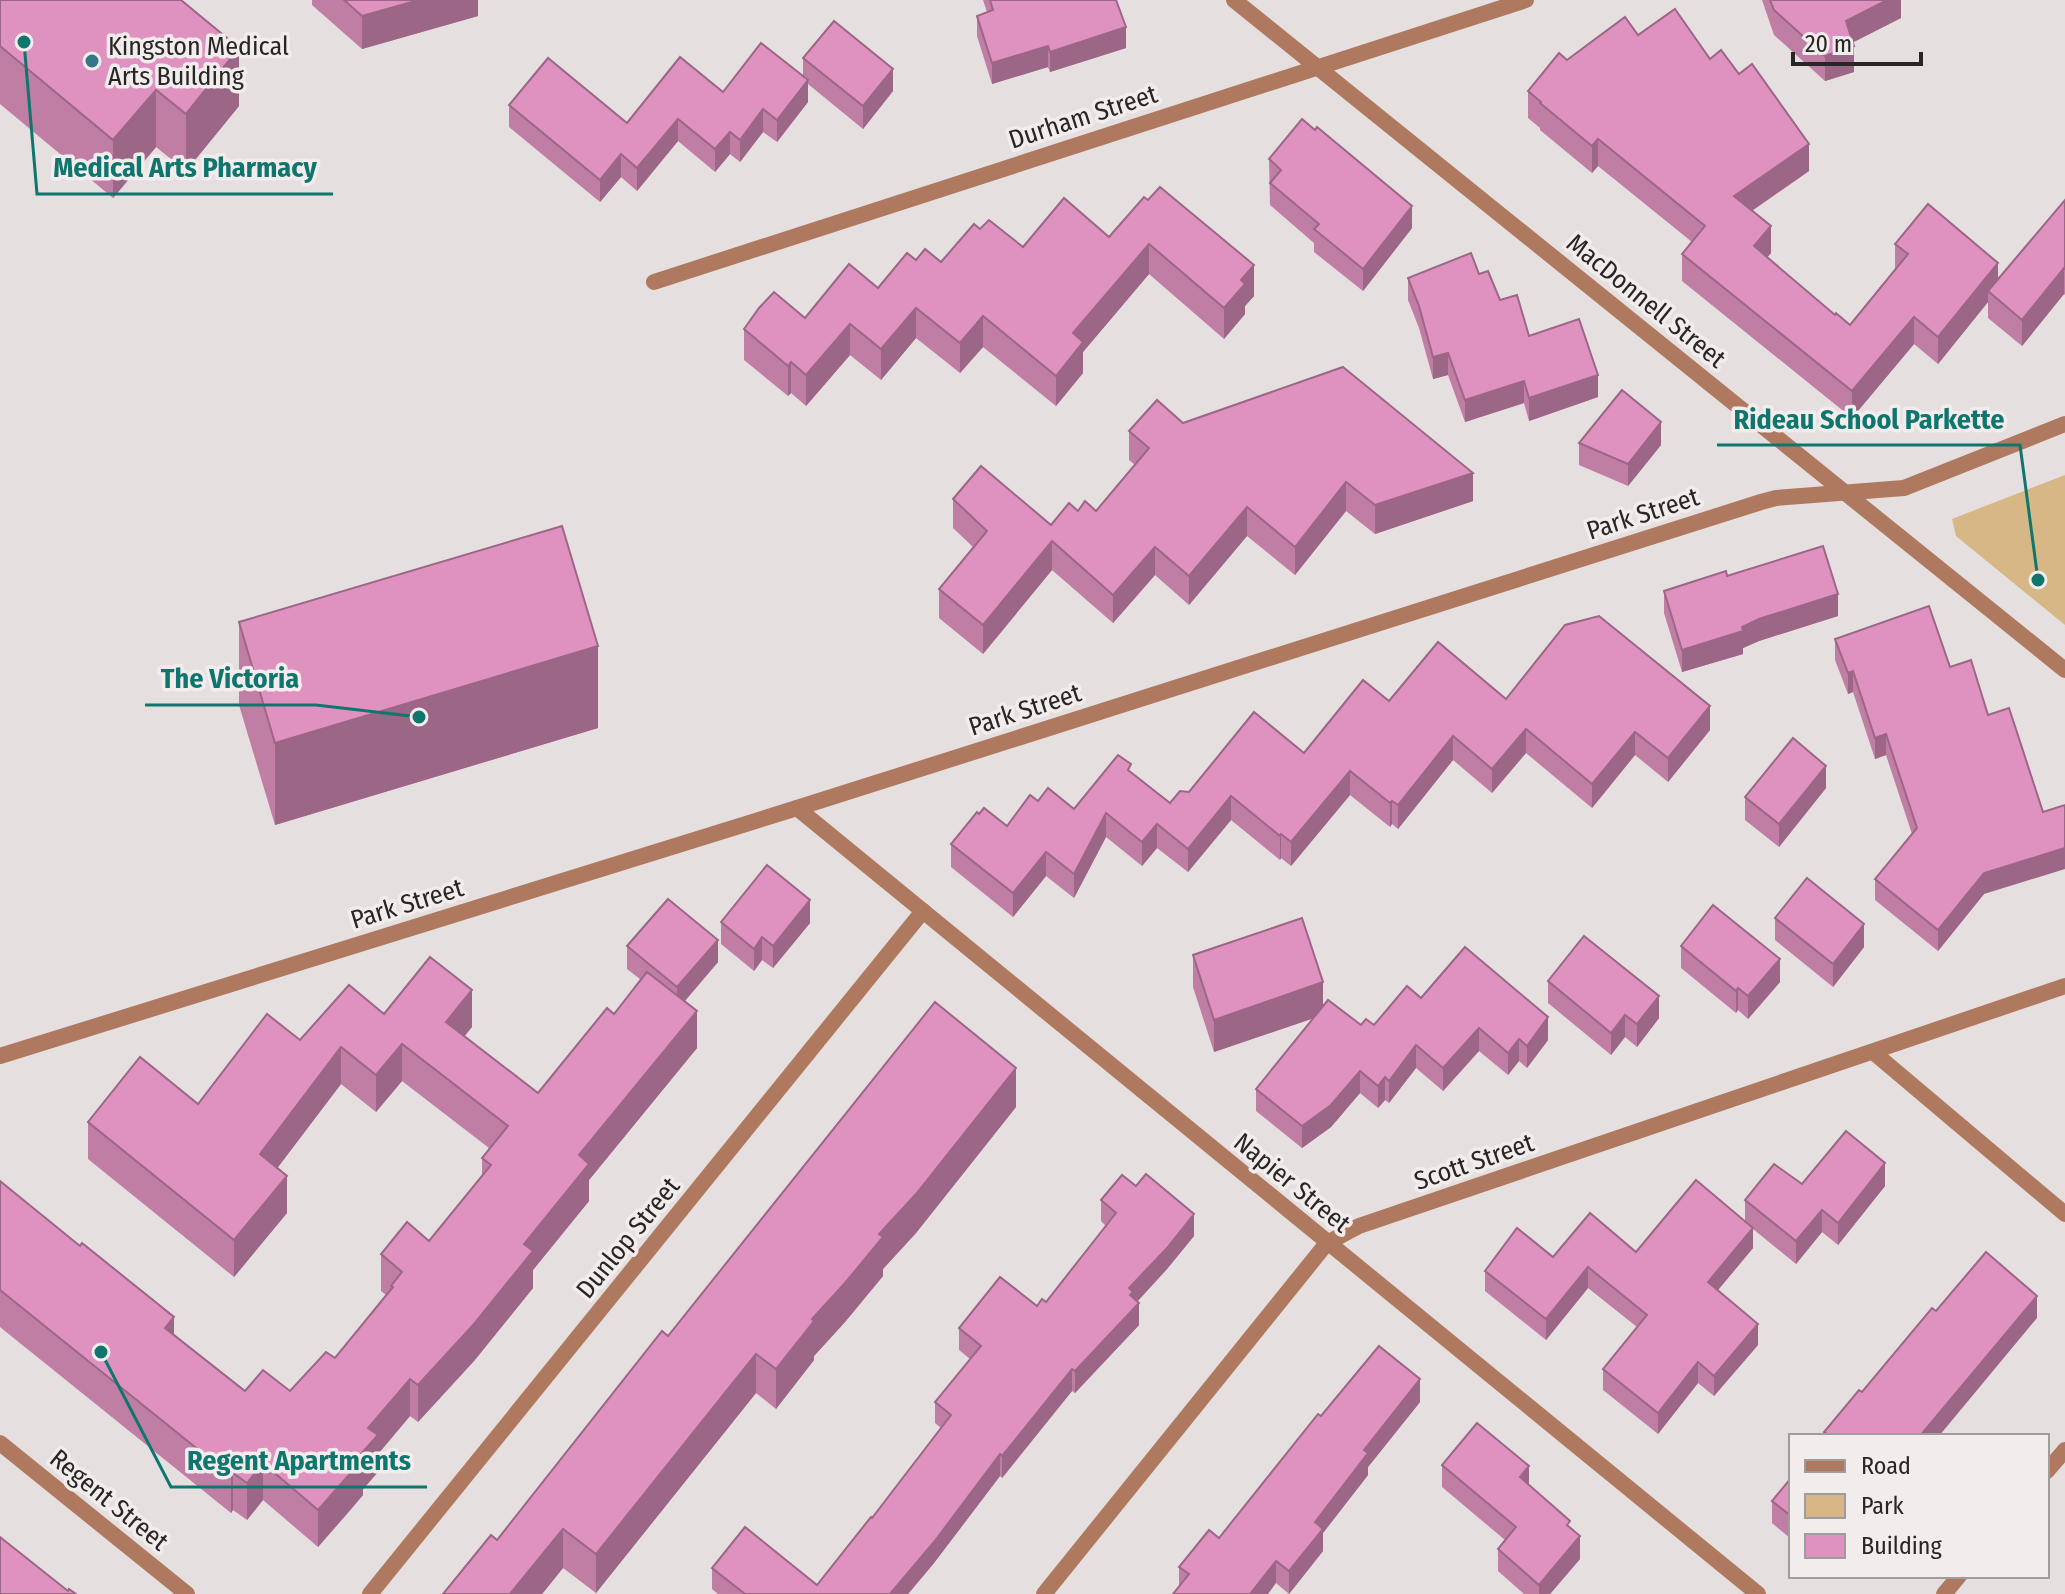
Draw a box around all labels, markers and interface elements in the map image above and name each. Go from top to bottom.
scale bar [1793,16,1921,66]
text: 20 m [1805,30,1852,58]
place label: Kingston Medical Arts Building [108,31,289,92]
marker: Kingston Medical Arts Building [83,52,101,70]
street label: Durham Street [1005,78,1162,156]
callout: Medical Arts Pharmacy [37,142,333,194]
text: Medical Arts Pharmacy [53,151,317,184]
street label: MacDonnell Street [1560,228,1732,375]
callout: Rideau School Parkette [1717,393,2020,445]
text: Rideau School Parkette [1734,403,2004,436]
street label: Park Street [1583,481,1704,547]
callout: The Victoria [145,653,316,705]
text: The Victoria [161,662,299,695]
street label: Park Street [965,677,1086,743]
street label: Park Street [347,872,468,936]
street label: Napier Street [1228,1127,1357,1240]
street label: Scott Street [1410,1127,1538,1197]
street label: Dunlop Street [570,1171,687,1305]
legend [1789,1434,2049,1578]
callout: Regent Apartments [171,1435,427,1487]
street label: Regent Street [43,1443,175,1558]
text: Regent Apartments [187,1444,411,1477]
text: Road [1861,1452,1911,1480]
text: Park [1861,1492,1904,1520]
text: Building [1861,1532,1943,1560]

